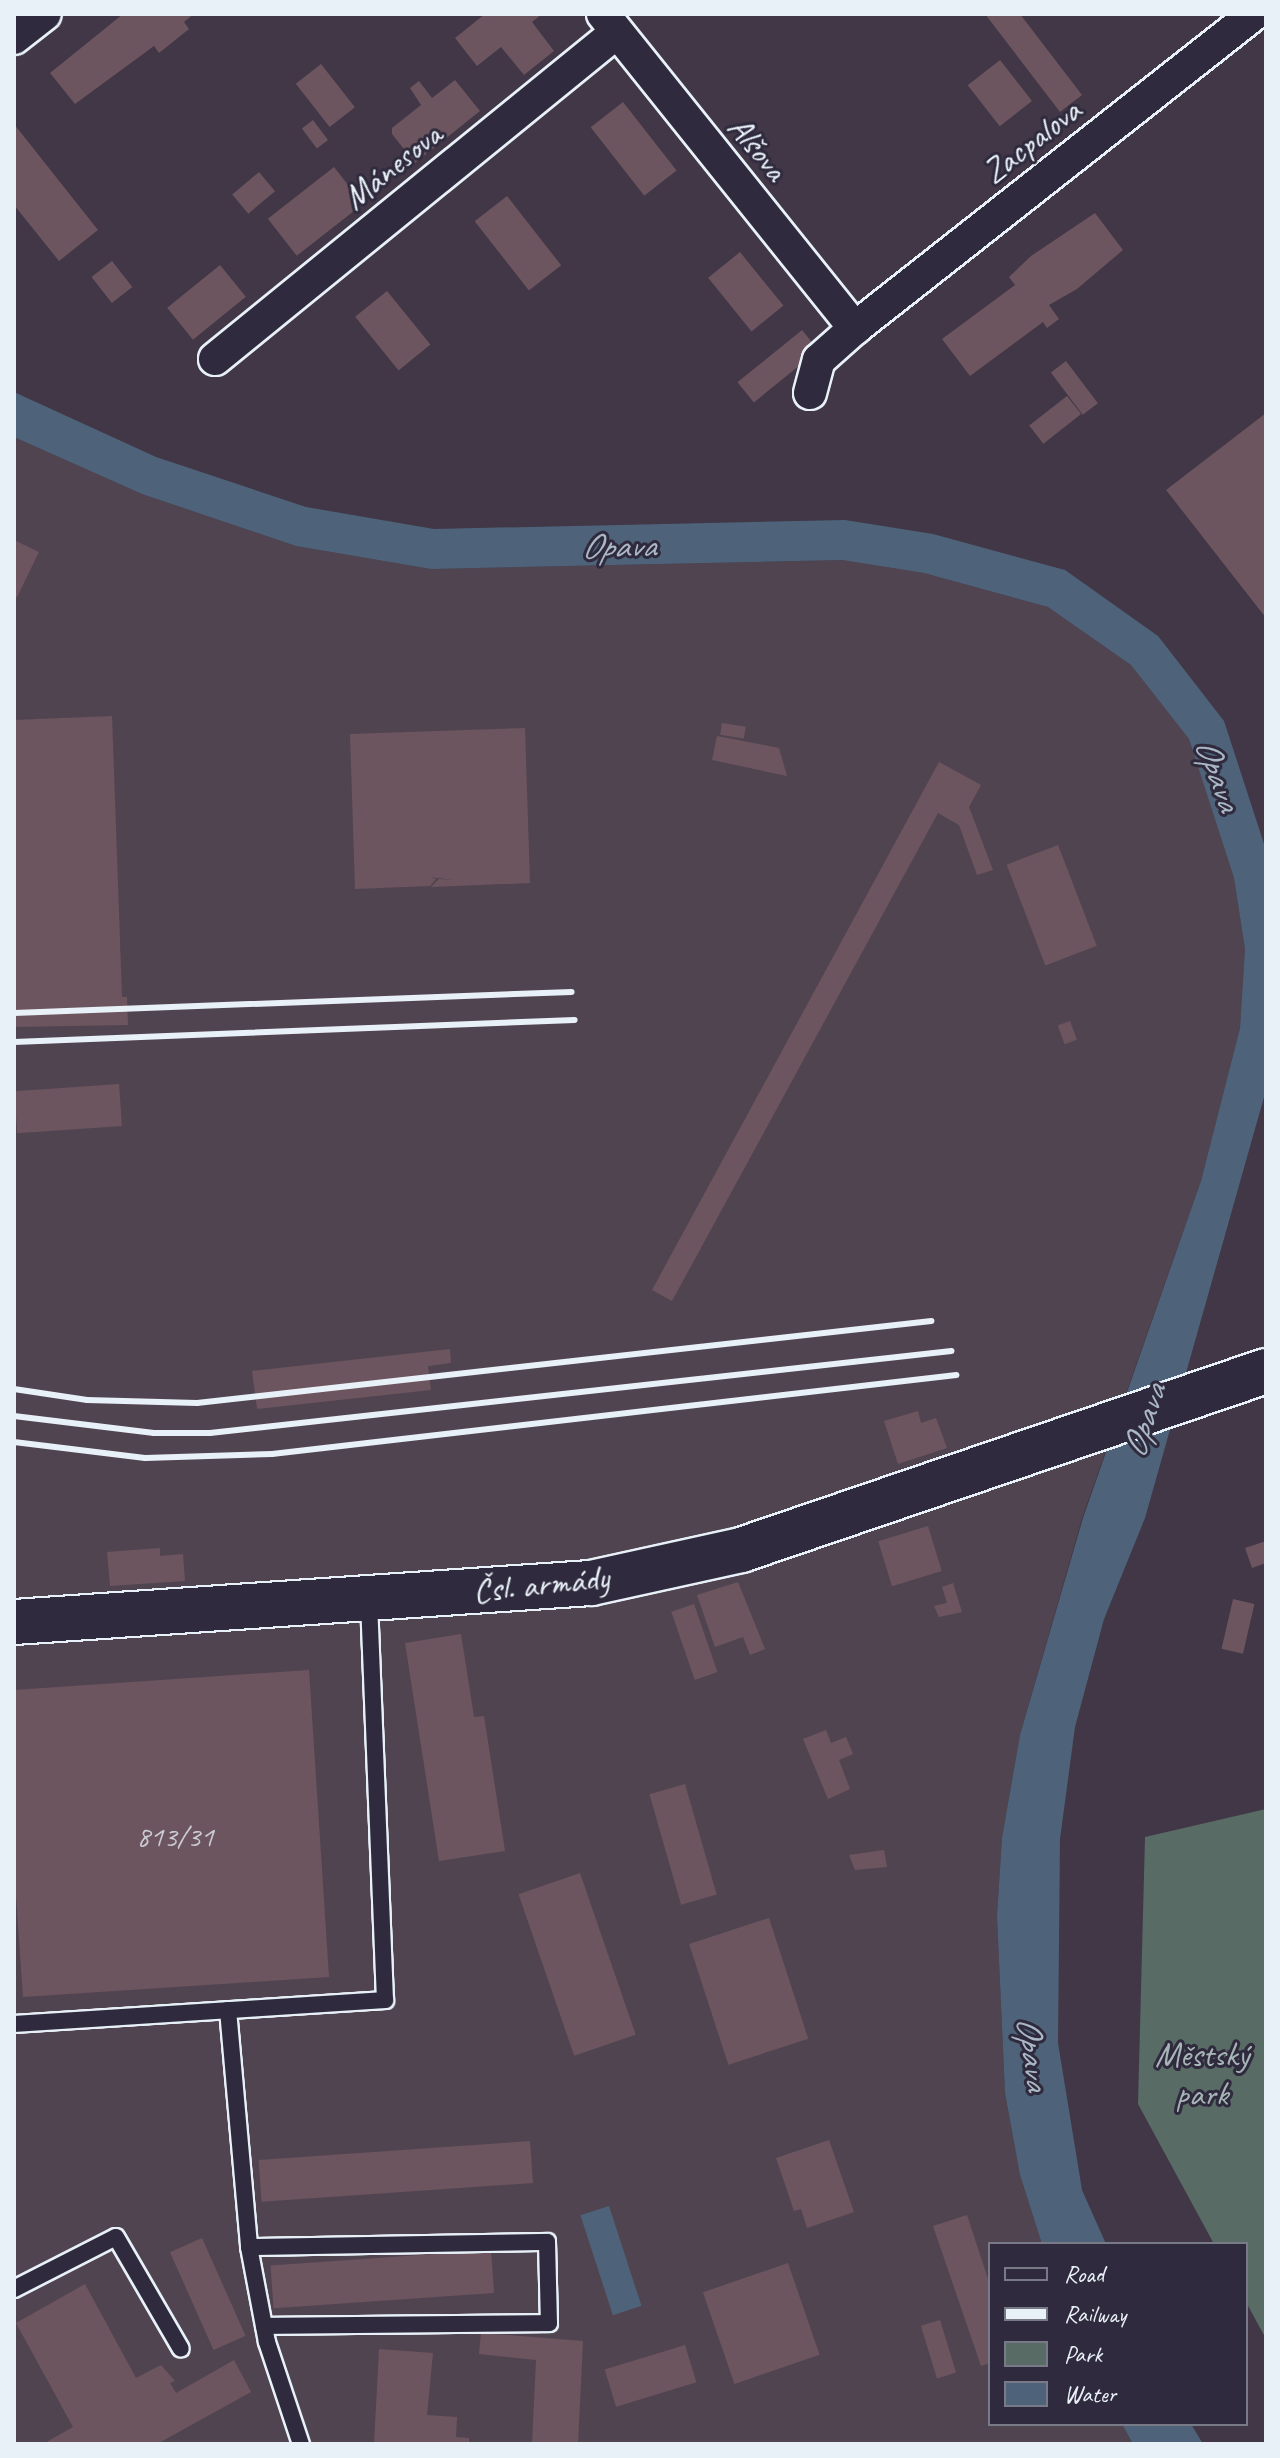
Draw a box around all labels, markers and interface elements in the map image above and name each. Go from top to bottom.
street label: Zacpalova [974,90,1088,192]
street label: Alšova [720,107,796,189]
street label: Mánesova [335,114,449,218]
water label: Opava [581,524,655,568]
water label: Opava [1185,732,1251,816]
water label: Opava [1112,1379,1176,1463]
street label: Čsl. armády [471,1557,611,1611]
house number: 813/31 [136,1818,214,1854]
water label: Opava [1006,2013,1060,2093]
park label: Městský park [1155,2034,1249,2114]
legend [988,2242,1248,2426]
text: Road [1064,2259,1104,2289]
text: Railway [1064,2299,1126,2329]
text: Park [1064,2339,1102,2369]
text: Water [1064,2379,1116,2409]

